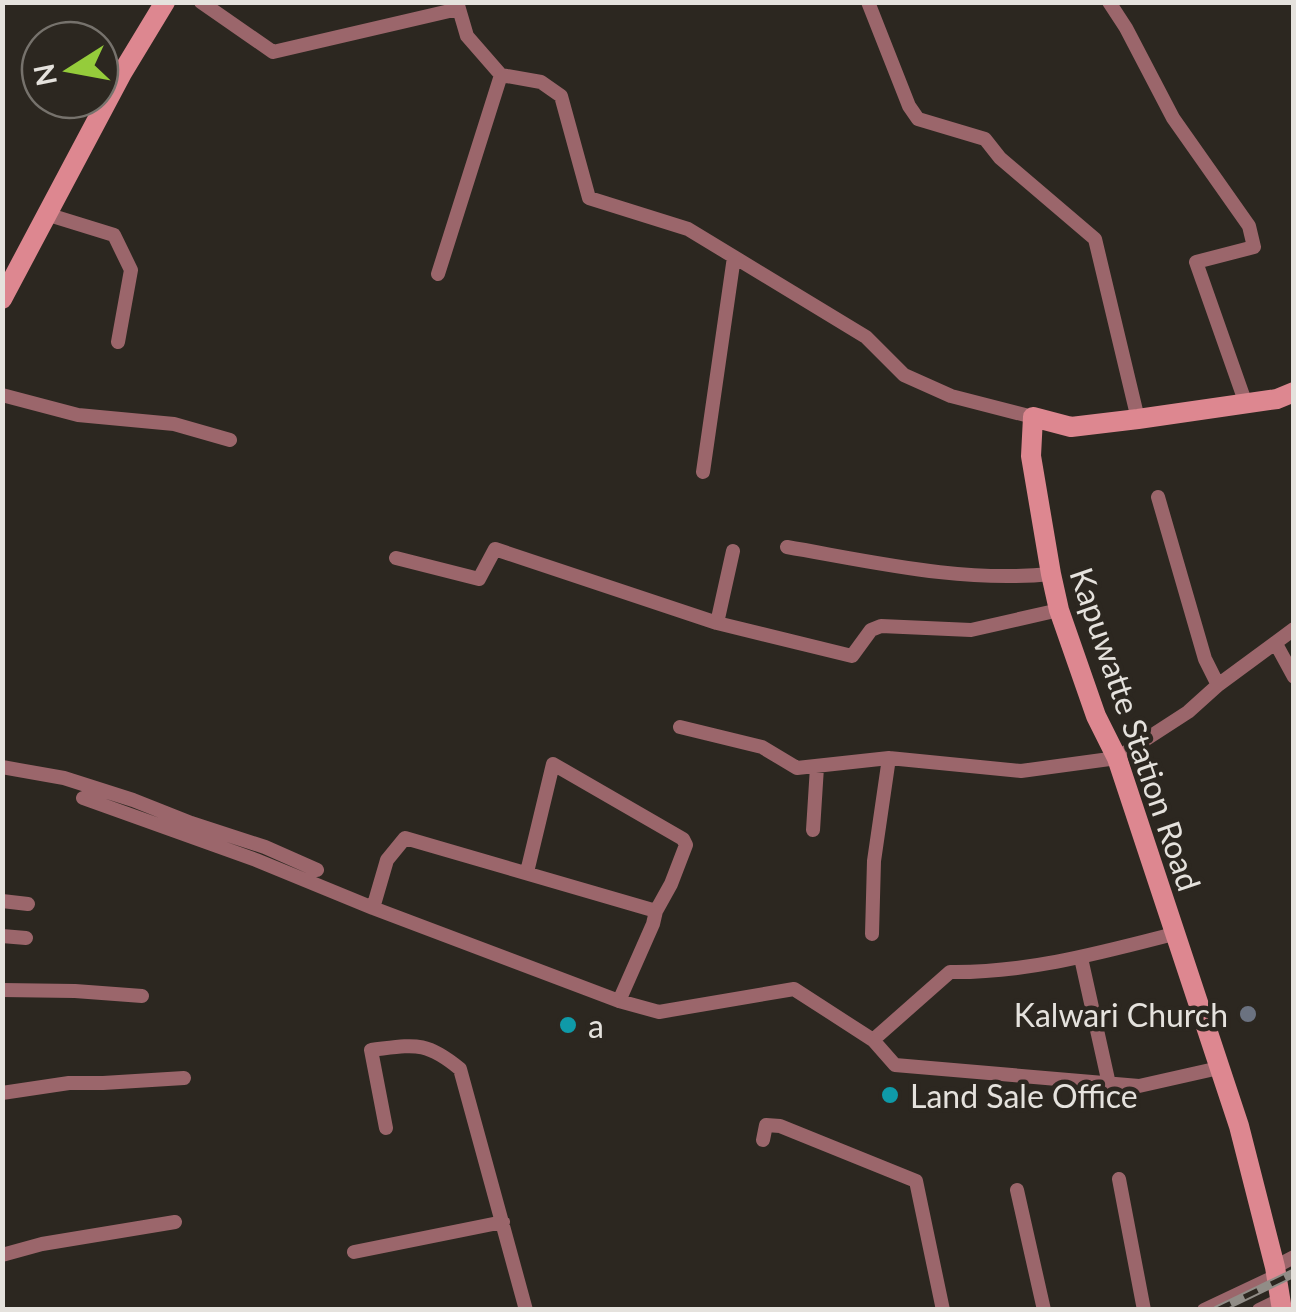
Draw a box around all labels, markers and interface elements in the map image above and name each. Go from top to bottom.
north arrow [20,20,120,120]
text: N [26,61,63,89]
street label: Kapuwatte Station Road [1062,562,1210,896]
place label: Kalwari Church [1014,995,1228,1034]
marker: Kalwari Church [1237,1003,1259,1025]
place label: a [588,1006,604,1045]
marker: a [557,1014,579,1036]
place label: Land Sale Office [910,1076,1138,1115]
marker: Land Sale Office [879,1084,901,1106]

